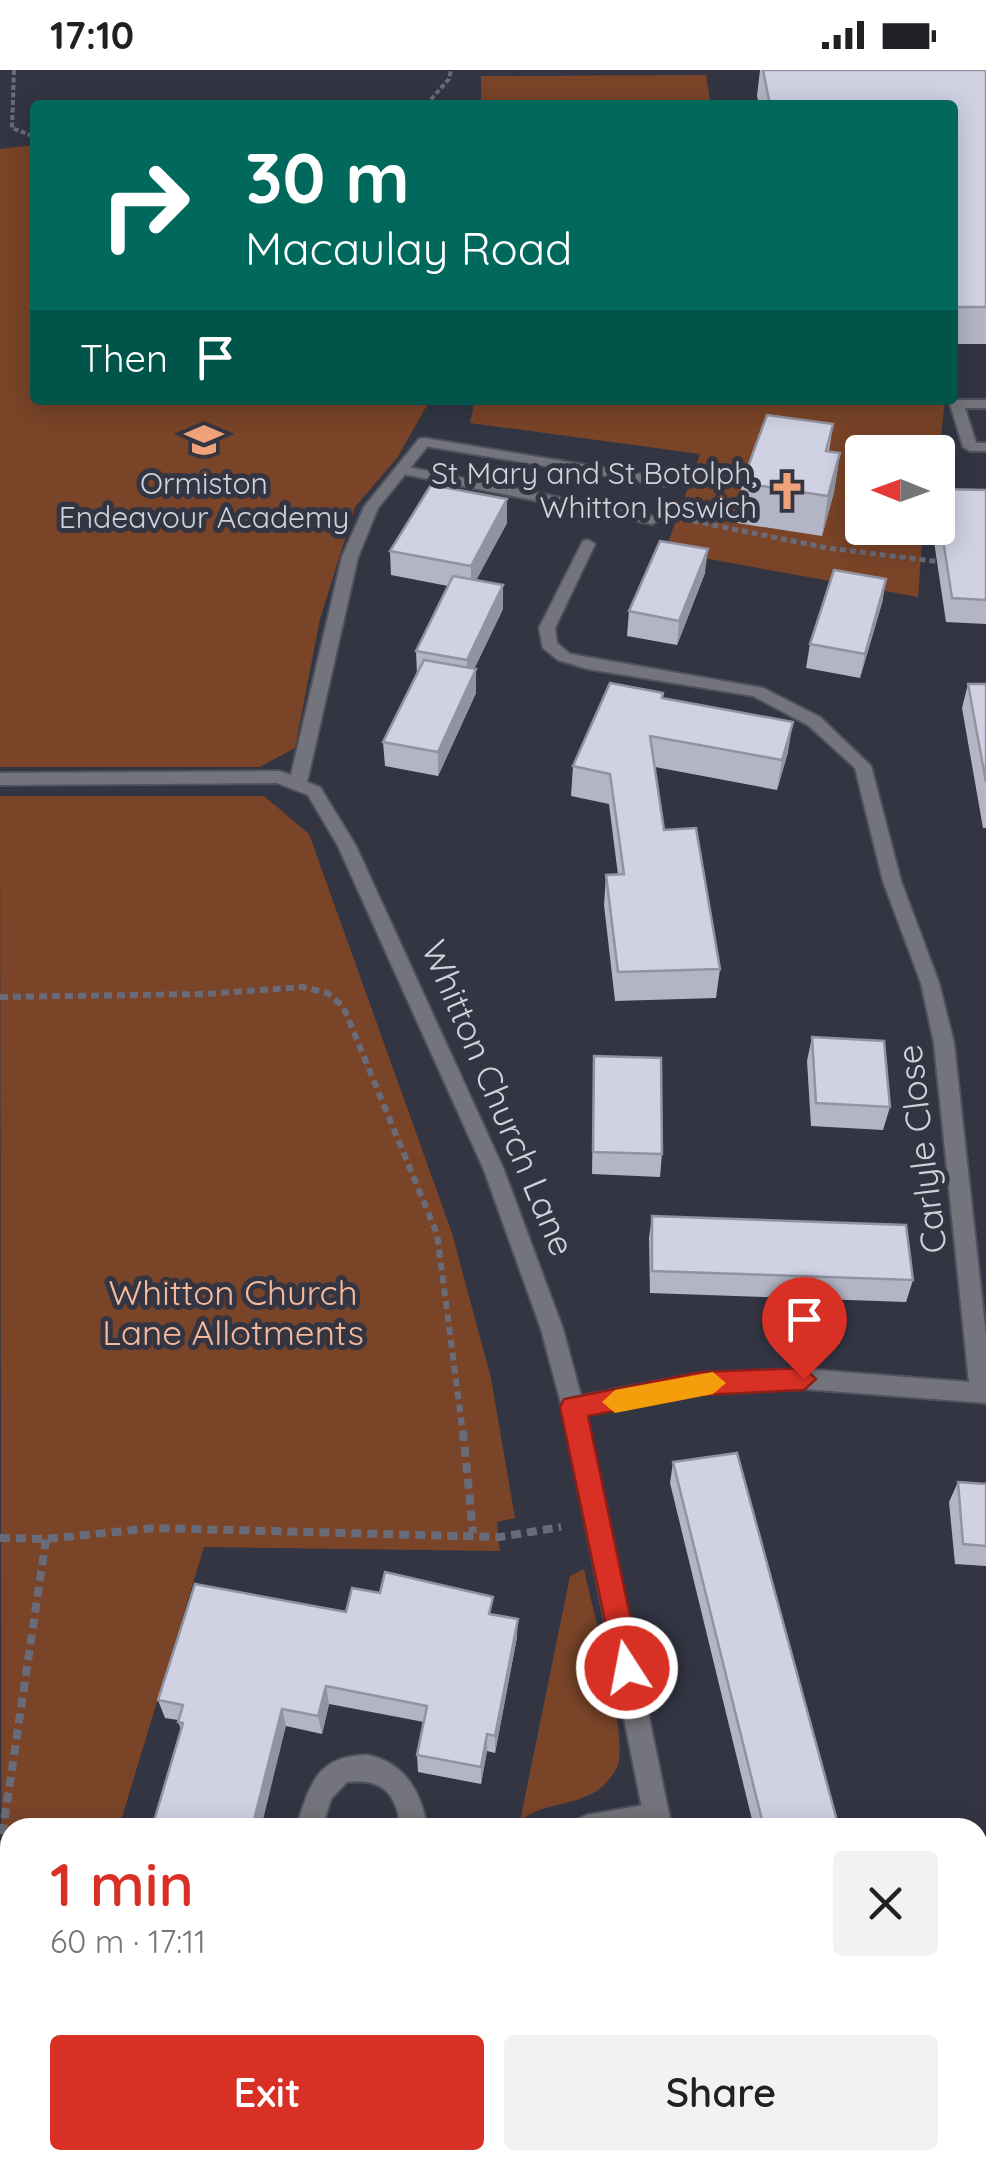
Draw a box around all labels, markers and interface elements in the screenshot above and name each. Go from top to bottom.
text: 17:10 [50,11,134,59]
text: 30 m [245,133,410,221]
icon: right [80,140,210,270]
text: Macaulay Road [245,220,572,276]
icon: arrive [188,330,243,385]
text: Then [80,334,168,382]
school or university icon: Ormiston Endeavour Academy [183,419,225,461]
north arrow [845,435,955,545]
map controls [845,435,955,545]
place label: St Mary and St Botolph, Whitton Ipswich [431,454,757,526]
place label: Ormiston Endeavour Academy [59,464,349,536]
church icon: St Mary and St Botolph, Whitton Ipswich [766,470,808,512]
street label: Whitton Church Lane [413,933,585,1262]
street label: Carlyle Close [886,1042,956,1256]
park label: Whitton Church Lane Allotments [102,1270,364,1354]
pin [762,1277,847,1380]
icon: arrive [777,1292,832,1347]
position arrow [575,1616,679,1720]
text: 1 min [50,1846,194,1921]
button: close [833,1851,938,1956]
text: 60 m · 17:11 [50,1921,206,1961]
button: Exit [50,2035,484,2150]
button: Share [504,2035,938,2150]

